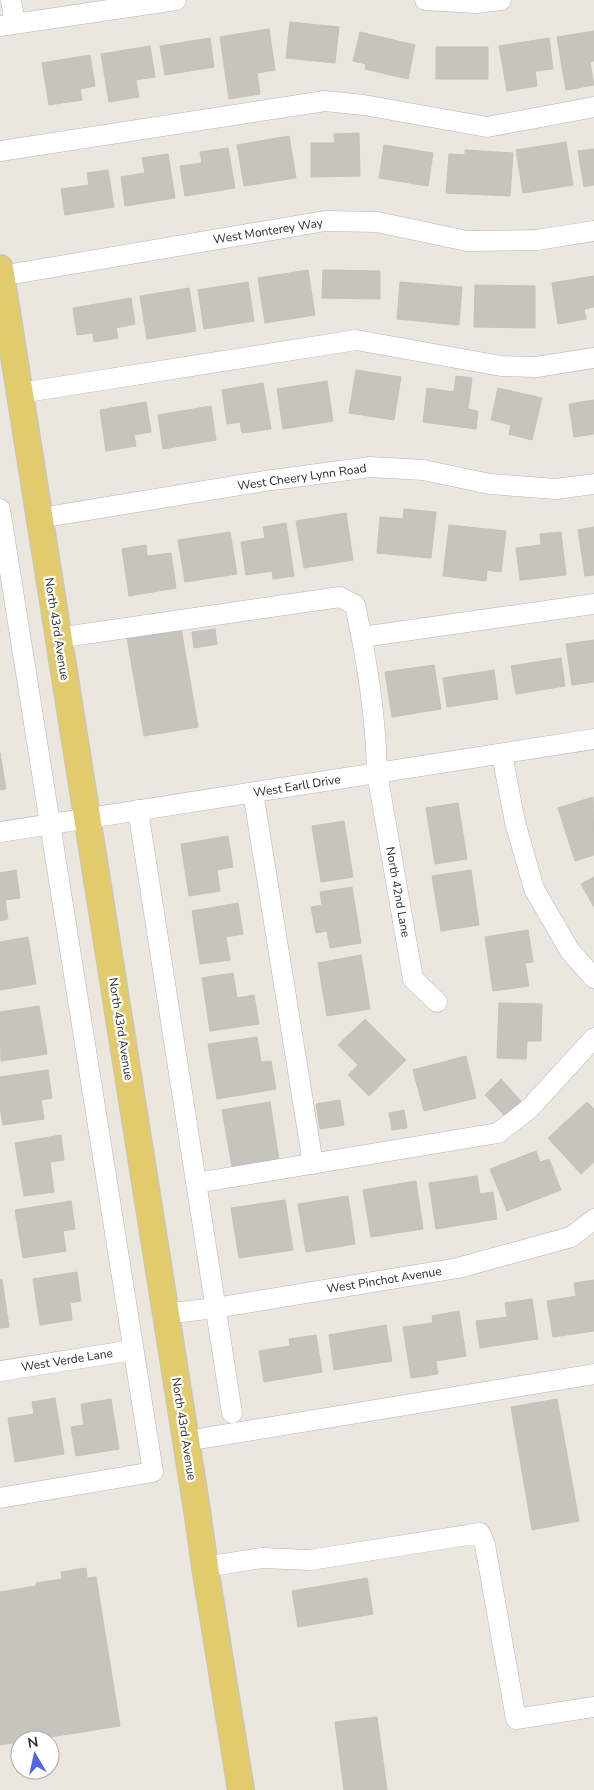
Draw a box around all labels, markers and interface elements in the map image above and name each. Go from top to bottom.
street label: West Monterey Way [212,214,325,248]
street label: West Cheery Lynn Road [236,460,368,494]
street label: North 43rd Avenue [41,576,73,682]
street label: West Earll Drive [252,771,342,801]
street label: North 42nd Lane [382,845,414,939]
street label: North 43rd Avenue [105,976,137,1082]
street label: West Pinchot Avenue [325,1263,443,1297]
street label: West Verde Lane [20,1345,114,1375]
street label: North 43rd Avenue [168,1376,200,1482]
north arrow [10,1730,60,1780]
text: N [26,1732,40,1753]

